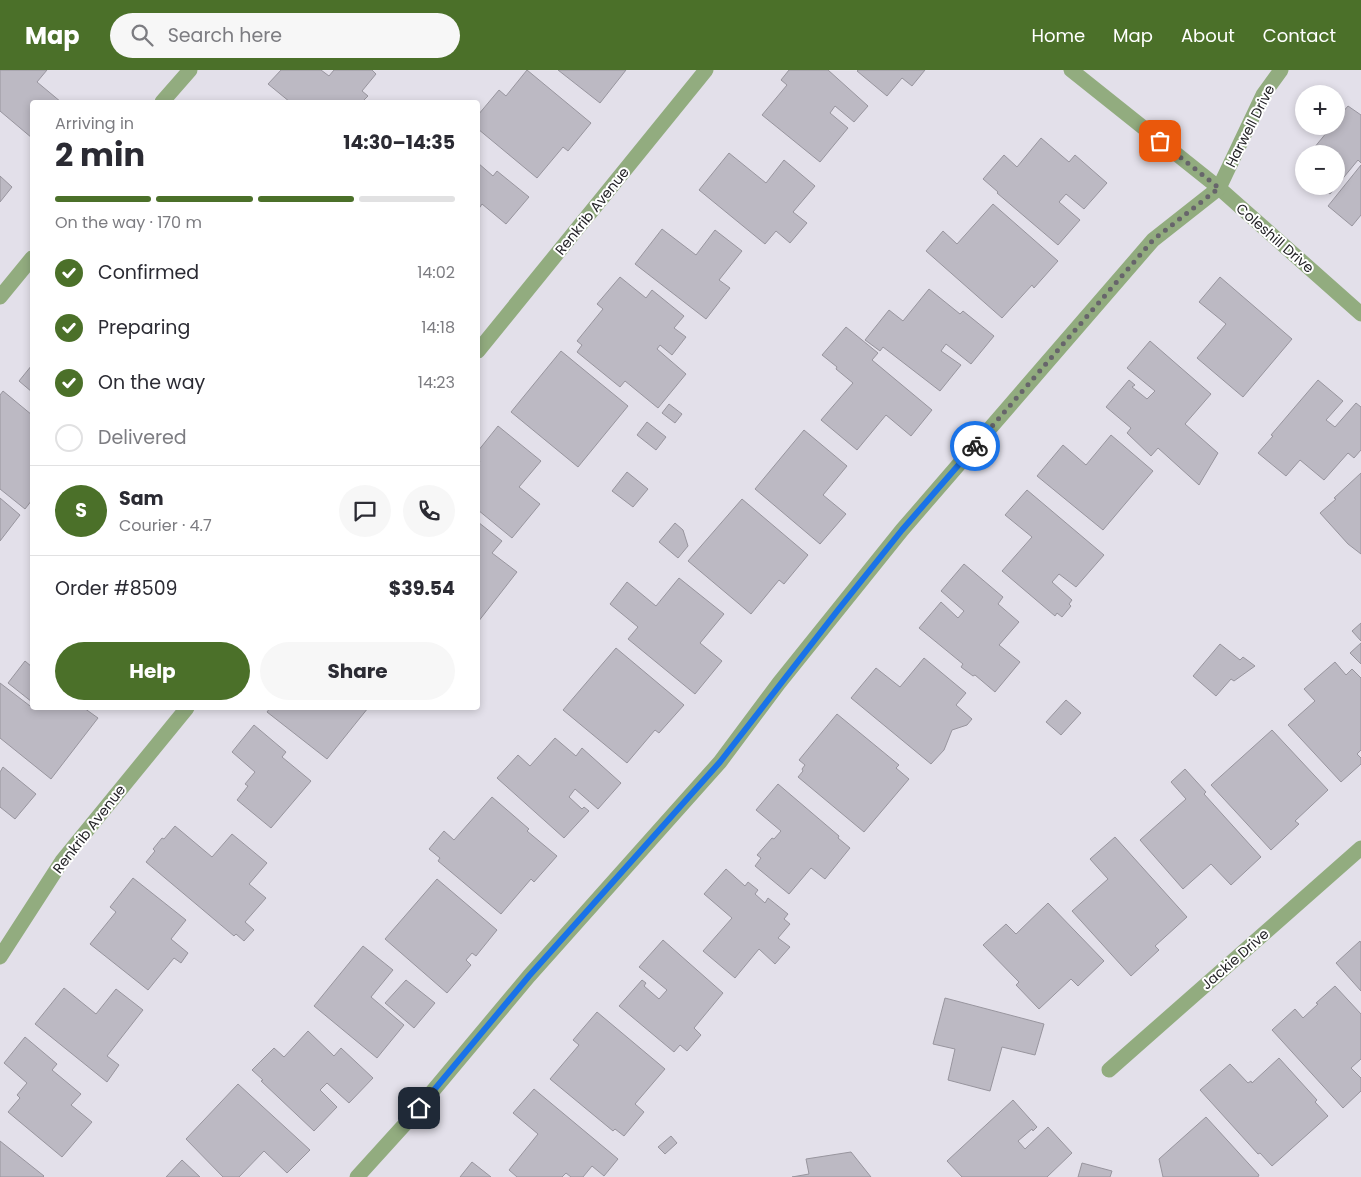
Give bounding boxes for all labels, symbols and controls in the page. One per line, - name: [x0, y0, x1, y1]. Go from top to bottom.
- search box: [110, 13, 460, 58]
- text: Map: [25, 19, 80, 52]
- icon: search: [128, 21, 156, 49]
- text: Search here: [168, 22, 282, 49]
- text: Home: [1031, 23, 1085, 48]
- text: Map: [1113, 23, 1153, 48]
- text: About: [1181, 23, 1235, 48]
- text: Contact: [1263, 23, 1336, 48]
- street label: Harwell Drive: [1221, 81, 1280, 171]
- map controls: [1295, 85, 1345, 195]
- button: +: [1295, 85, 1345, 135]
- text: Arriving in: [55, 112, 134, 135]
- pin: [1139, 120, 1181, 162]
- icon: bag: [1146, 127, 1174, 155]
- text: 14:30–14:35: [343, 129, 455, 156]
- text: 2 min: [55, 132, 145, 177]
- button: −: [1295, 145, 1345, 195]
- street label: Renkrib Avenue: [550, 163, 634, 259]
- street label: Coleshill Drive: [1232, 199, 1319, 278]
- text: On the way · 170 m: [55, 211, 202, 234]
- icon: check: [55, 259, 83, 287]
- text: Confirmed: [98, 259, 199, 286]
- text: 14:02: [417, 261, 455, 284]
- icon: check: [55, 314, 83, 342]
- text: Preparing: [98, 314, 190, 341]
- text: 14:18: [421, 316, 455, 339]
- icon: check: [55, 369, 83, 397]
- text: On the way: [98, 369, 205, 396]
- text: 14:23: [418, 371, 455, 394]
- courier: [950, 421, 1000, 471]
- text: Delivered: [98, 424, 187, 451]
- icon: bike: [961, 432, 989, 460]
- text: Sam: [119, 485, 164, 512]
- button: chat: [339, 485, 391, 537]
- button: phone: [403, 485, 455, 537]
- text: S: [75, 497, 87, 524]
- text: Courier · 4.7: [119, 514, 212, 537]
- text: Order #8509: [55, 575, 178, 602]
- text: $39.54: [389, 575, 455, 602]
- button: Help: [55, 642, 250, 700]
- button: Share: [260, 642, 455, 700]
- street label: Renkrib Avenue: [48, 780, 130, 878]
- street label: Jackie Drive: [1197, 924, 1273, 994]
- pin: [398, 1087, 440, 1129]
- icon: home: [405, 1094, 433, 1122]

